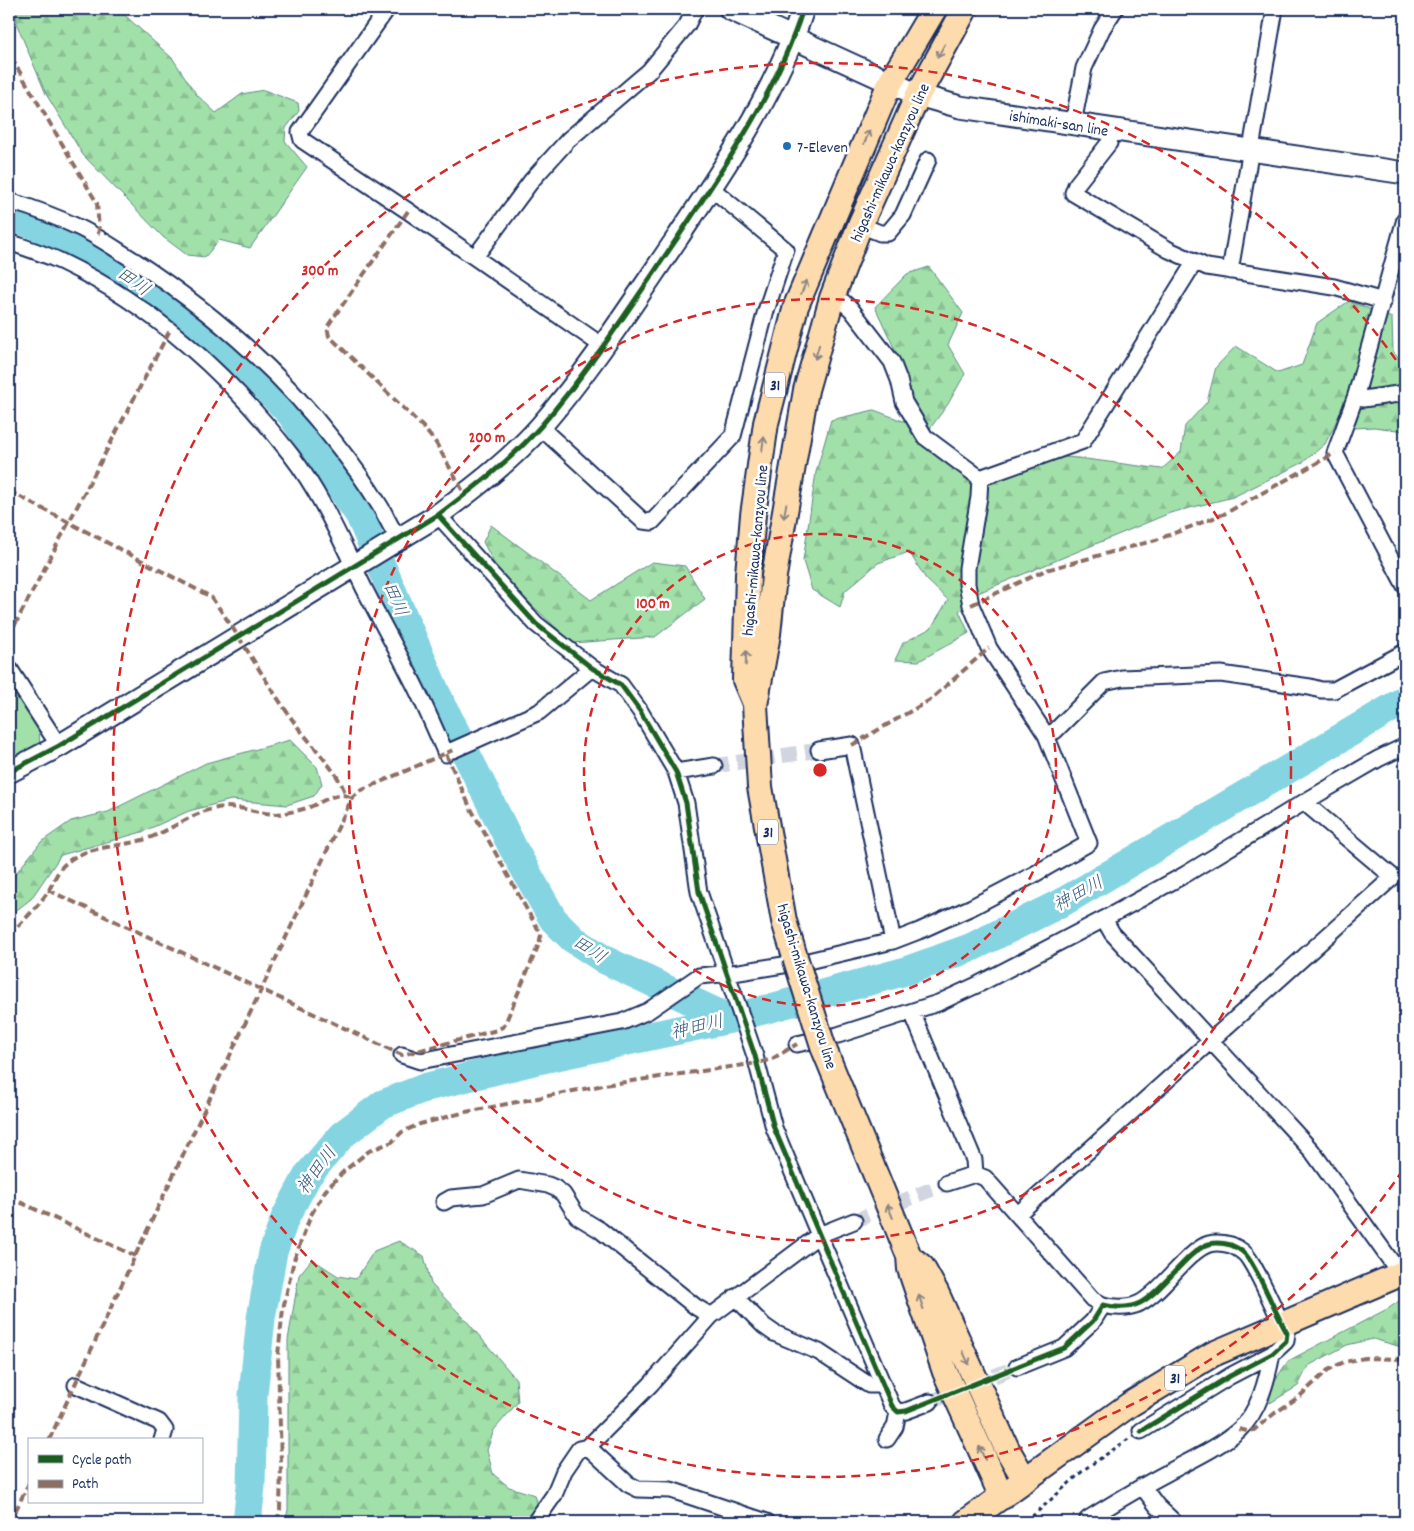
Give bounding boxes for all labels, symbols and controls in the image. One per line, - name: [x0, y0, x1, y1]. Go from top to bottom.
- one-way arrow: [936, 43, 945, 58]
- street label: higashi-mikawa-kanzyou line: [846, 80, 937, 246]
- street label: ishimaki-san line: [1008, 105, 1110, 144]
- one-way arrow: [862, 130, 872, 145]
- place label: 7-Eleven: [797, 137, 848, 160]
- marker: 7-Eleven: [781, 140, 793, 152]
- text: 300 m: [302, 261, 338, 283]
- water label: 田川: [111, 262, 154, 304]
- one-way arrow: [799, 280, 809, 295]
- one-way arrow: [811, 343, 821, 359]
- road number: 31: [765, 372, 785, 398]
- text: 200 m: [469, 428, 505, 450]
- one-way arrow: [758, 436, 768, 452]
- street label: higashi-mikawa-kanzyou line: [738, 464, 775, 637]
- one-way arrow: [780, 503, 790, 519]
- water label: 田川: [375, 579, 412, 621]
- text: 100 m: [636, 594, 670, 616]
- one-way arrow: [741, 650, 750, 666]
- centre of rings: [811, 761, 829, 779]
- road number: 31: [758, 820, 778, 844]
- water label: 神田川: [1050, 871, 1109, 919]
- street label: higashi-mikawa-kanzyou line: [770, 901, 842, 1072]
- water label: 田川: [567, 931, 611, 971]
- water label: 神田川: [668, 1010, 727, 1047]
- water label: 神田川: [292, 1142, 344, 1201]
- one-way arrow: [885, 1203, 894, 1218]
- one-way arrow: [916, 1295, 925, 1310]
- one-way arrow: [962, 1350, 971, 1365]
- road number: 31: [1165, 1366, 1185, 1390]
- legend: [28, 1438, 202, 1504]
- one-way arrow: [976, 1446, 986, 1461]
- text: Cycle path: [72, 1450, 132, 1472]
- text: Path: [72, 1474, 98, 1496]

